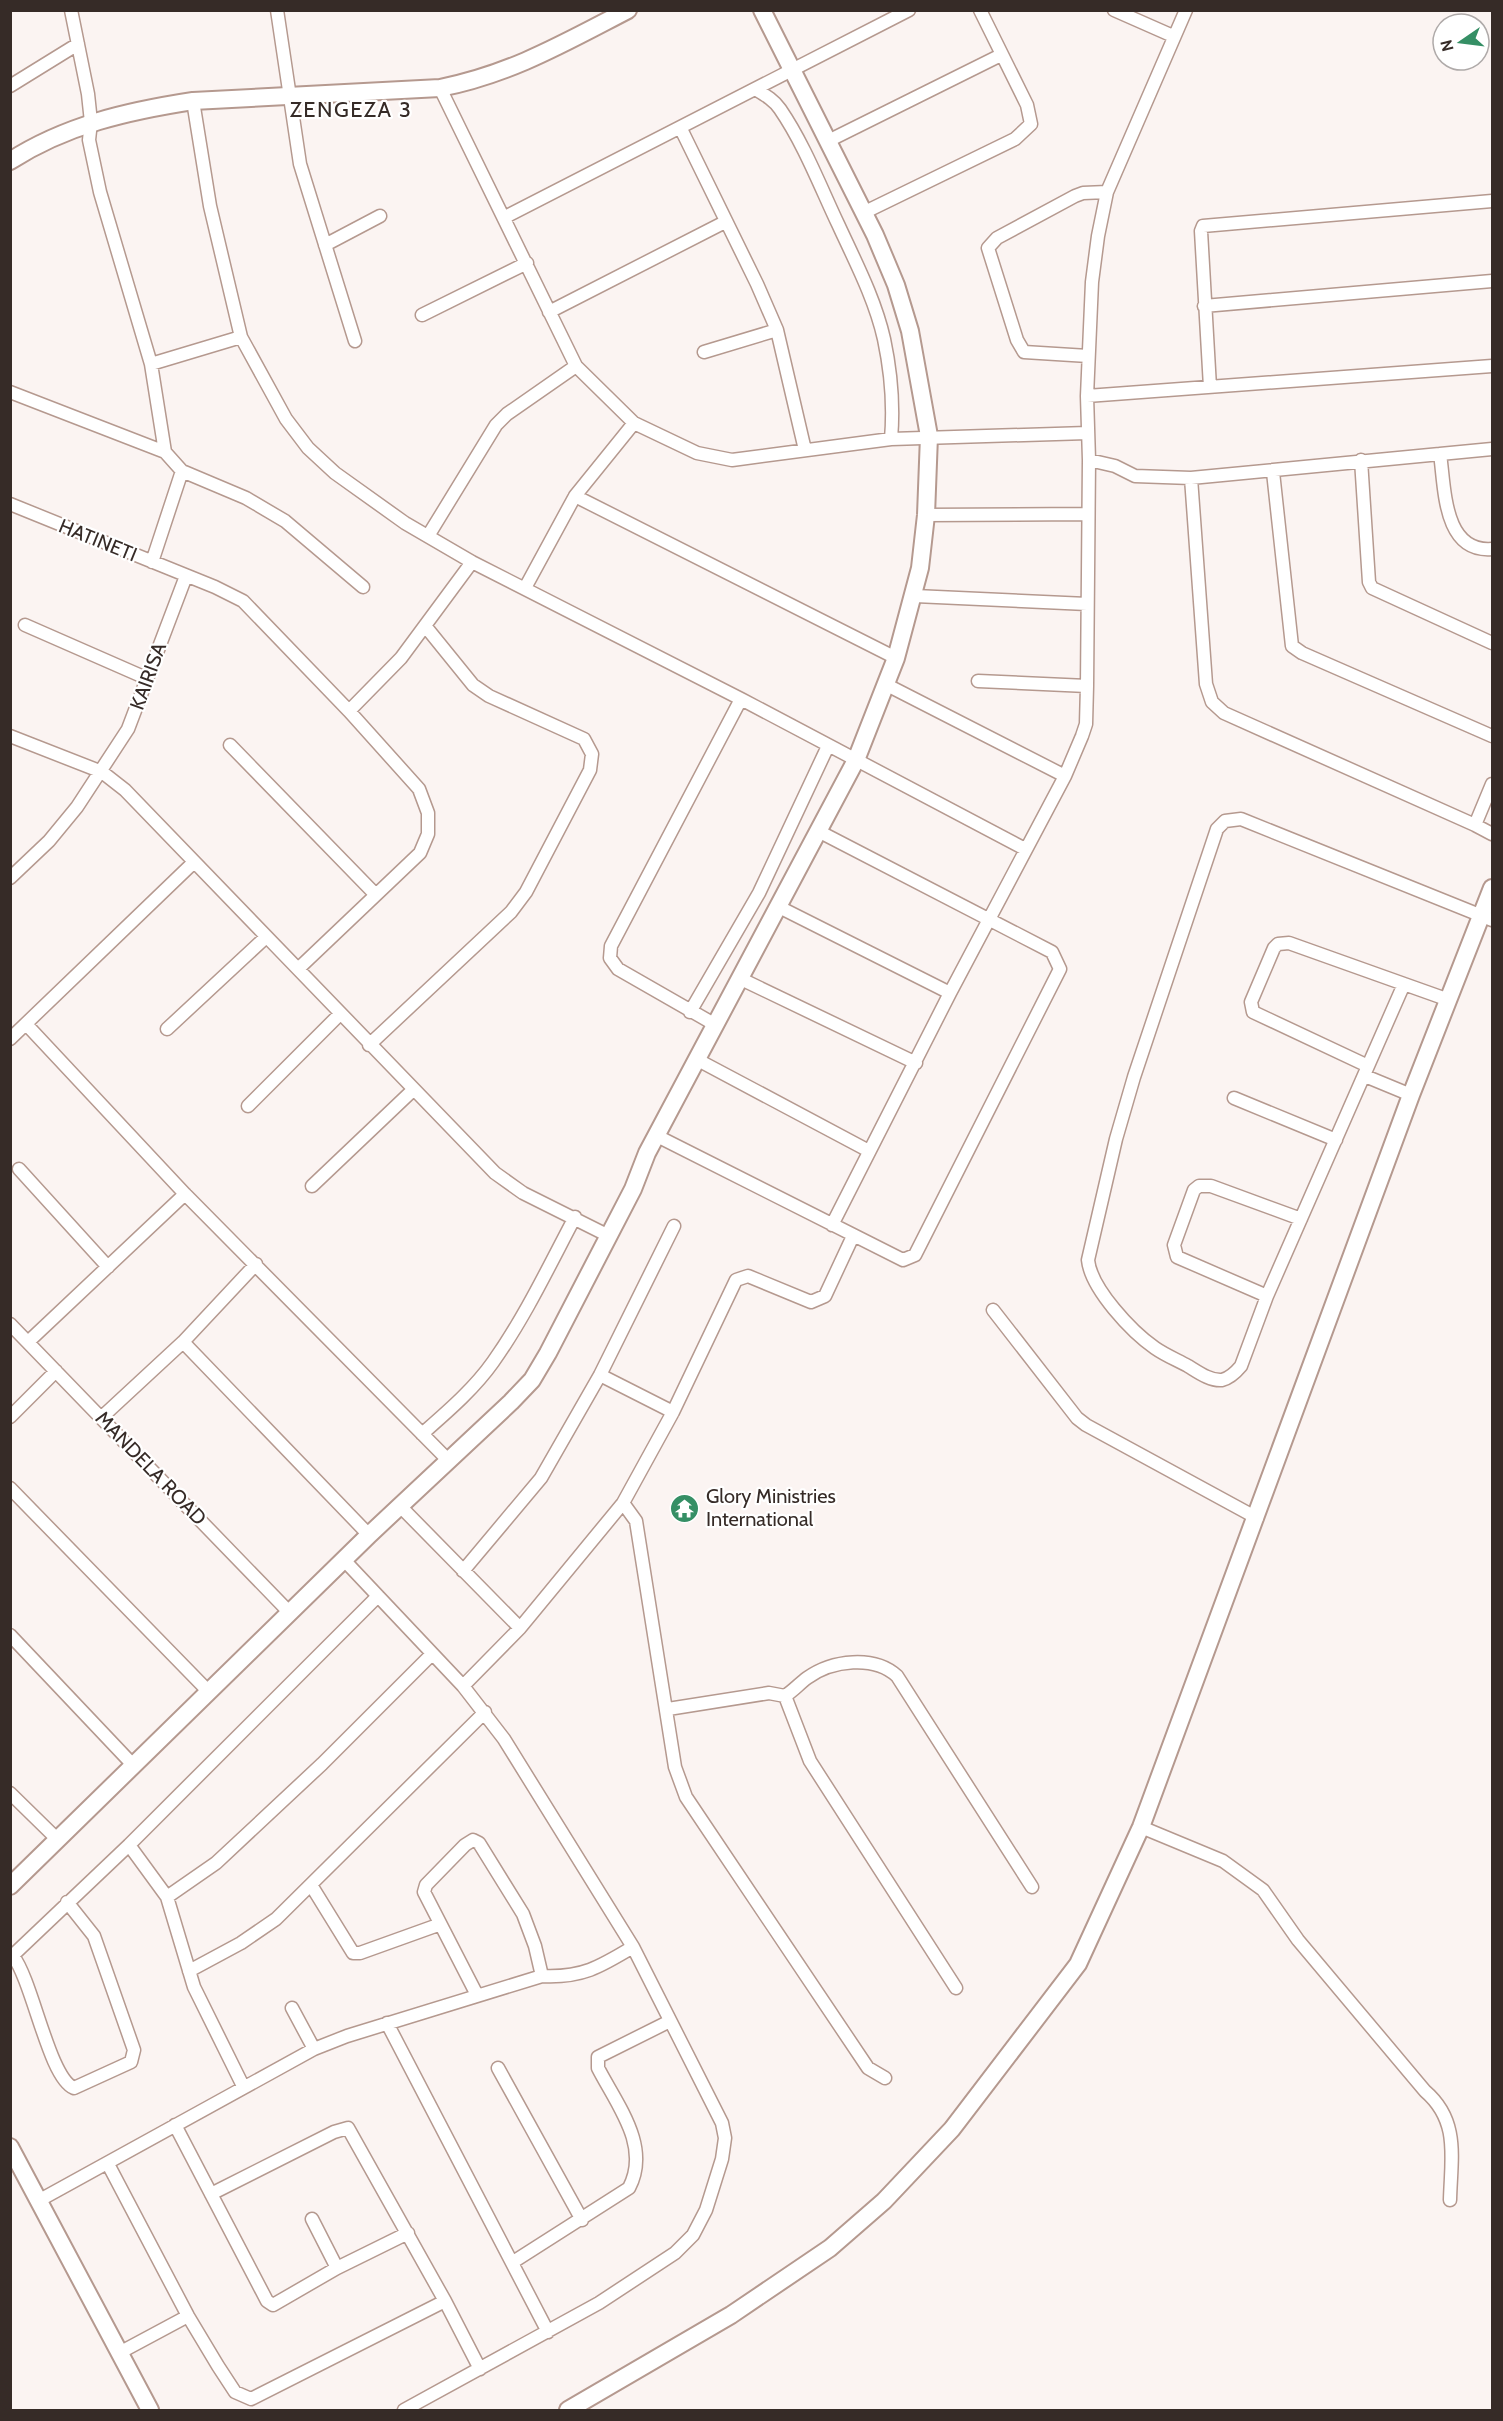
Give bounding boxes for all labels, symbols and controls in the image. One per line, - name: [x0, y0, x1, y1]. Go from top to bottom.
- north arrow: [1431, 12, 1491, 72]
- text: N: [1436, 38, 1458, 53]
- district label: ZENGEZA 3: [290, 96, 412, 123]
- street label: HATINETI: [55, 514, 141, 566]
- street label: KAIRISA: [125, 638, 171, 713]
- street label: MANDELA ROAD: [91, 1406, 211, 1530]
- place label: Glory Ministries International: [706, 1484, 836, 1531]
- temple icon: Glory Ministries International: [669, 1492, 701, 1524]

